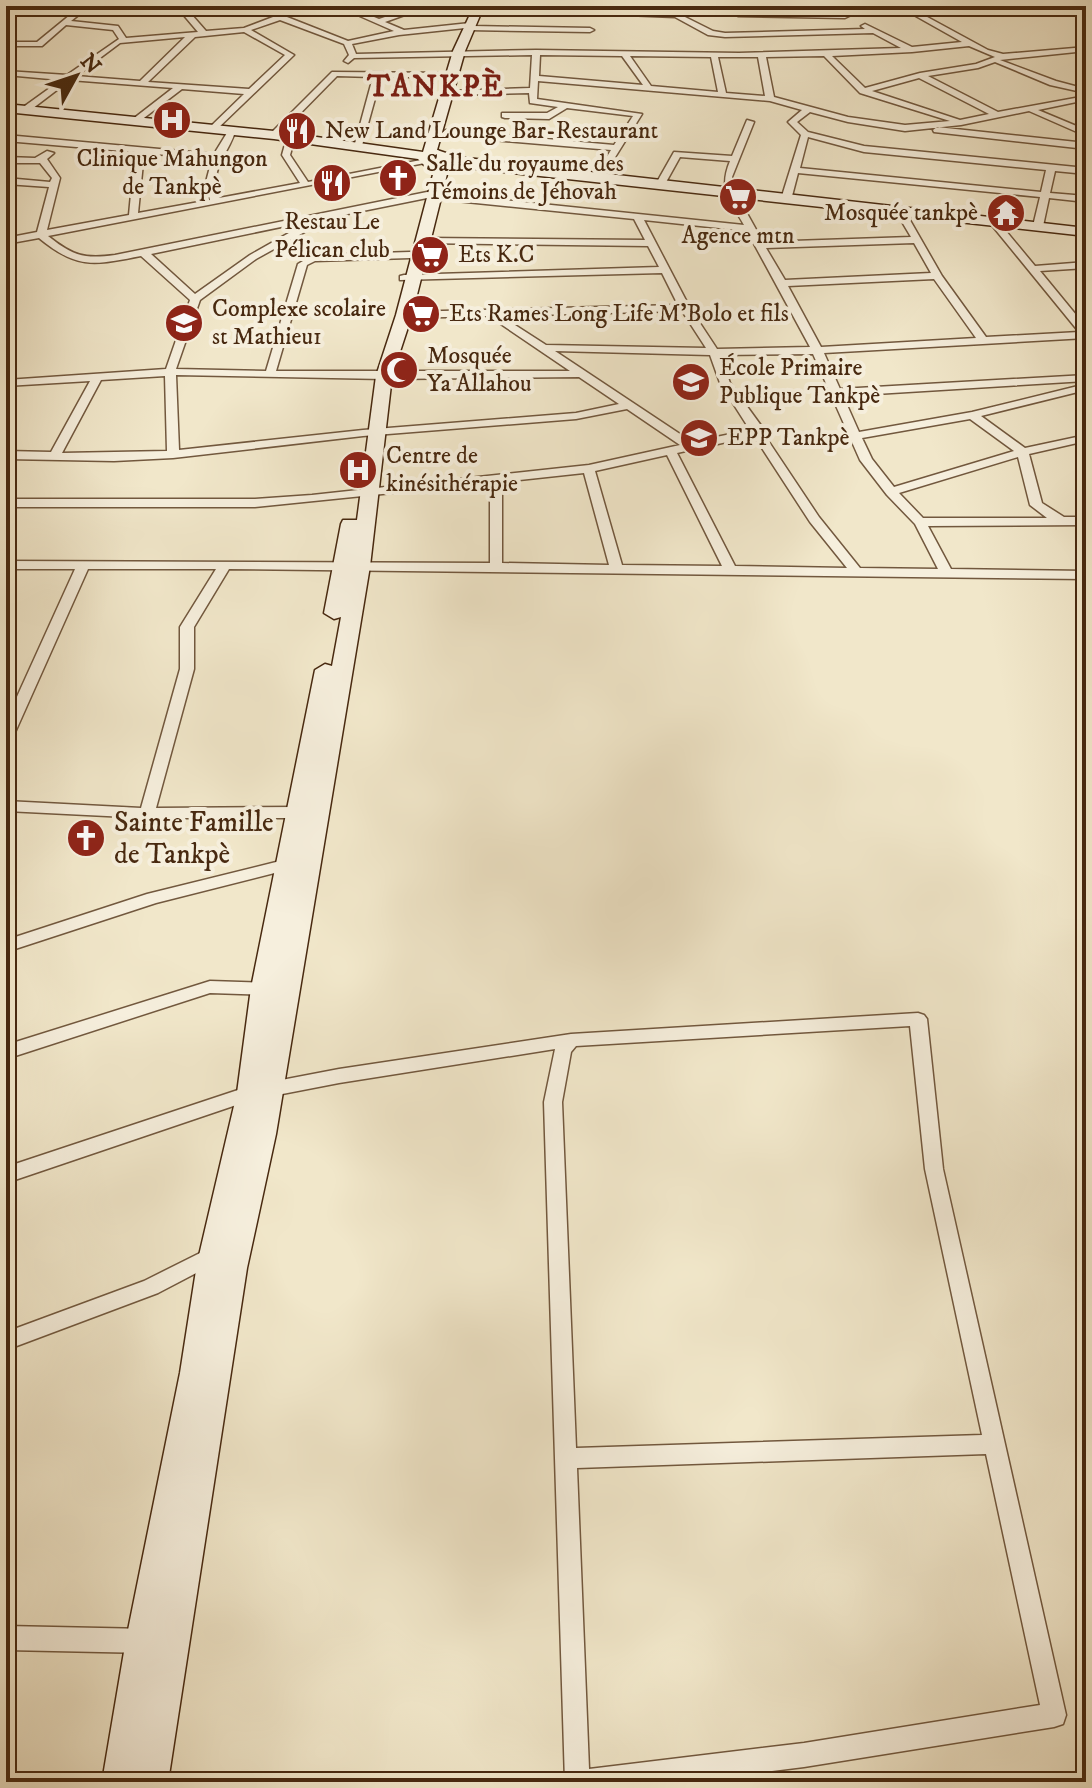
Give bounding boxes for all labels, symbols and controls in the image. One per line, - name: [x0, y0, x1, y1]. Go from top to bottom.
- north arrow: [36, 36, 116, 116]
- text: N: [74, 49, 106, 80]
- district label: TANKPÈ: [366, 67, 505, 106]
- hospital icon: Clinique Mahungon de Tankpè: [151, 99, 193, 141]
- restaurant icon: New Land Lounge Bar-Restaurant: [276, 110, 318, 152]
- place label: New Land Lounge Bar-Restaurant: [325, 116, 658, 146]
- place label: Clinique Mahungon de Tankpè: [76, 144, 268, 202]
- place label: Salle du royaume des Témoins de Jéhovah: [426, 149, 624, 207]
- church icon: Salle du royaume des Témoins de Jéhovah: [377, 157, 419, 199]
- restaurant icon: Restau Le Pélican club: [311, 162, 353, 204]
- supermarket icon: Agence mtn: [717, 176, 759, 218]
- temple icon: Mosquée tankpè: [985, 192, 1027, 234]
- place label: Mosquée tankpè: [824, 198, 978, 228]
- place label: Restau Le Pélican club: [274, 207, 390, 265]
- place label: Agence mtn: [682, 221, 795, 251]
- supermarket icon: Ets K.C: [409, 234, 451, 276]
- place label: Ets K.C: [458, 240, 534, 270]
- supermarket icon: Ets Rames Long Life M'Bolo et fils: [400, 293, 442, 335]
- place label: Complexe scolaire st Mathieu1: [212, 294, 386, 352]
- place label: Ets Rames Long Life M'Bolo et fils: [449, 299, 789, 329]
- school or university icon: Complexe scolaire st Mathieu1: [163, 302, 205, 344]
- place label: Mosquée Ya Allahou: [427, 341, 532, 399]
- mosque icon: Mosquée Ya Allahou: [378, 349, 420, 391]
- place label: École Primaire Publique Tankpè: [719, 353, 880, 411]
- school or university icon: École Primaire Publique Tankpè: [670, 361, 712, 403]
- school or university icon: EPP Tankpè: [678, 417, 720, 459]
- place label: EPP Tankpè: [727, 423, 850, 453]
- place label: Centre de kinésithérapie: [386, 441, 518, 499]
- hospital icon: Centre de kinésithérapie: [337, 449, 379, 491]
- place label: Sainte Famille de Tankpè: [114, 805, 274, 872]
- church icon: Sainte Famille de Tankpè: [65, 817, 107, 859]

